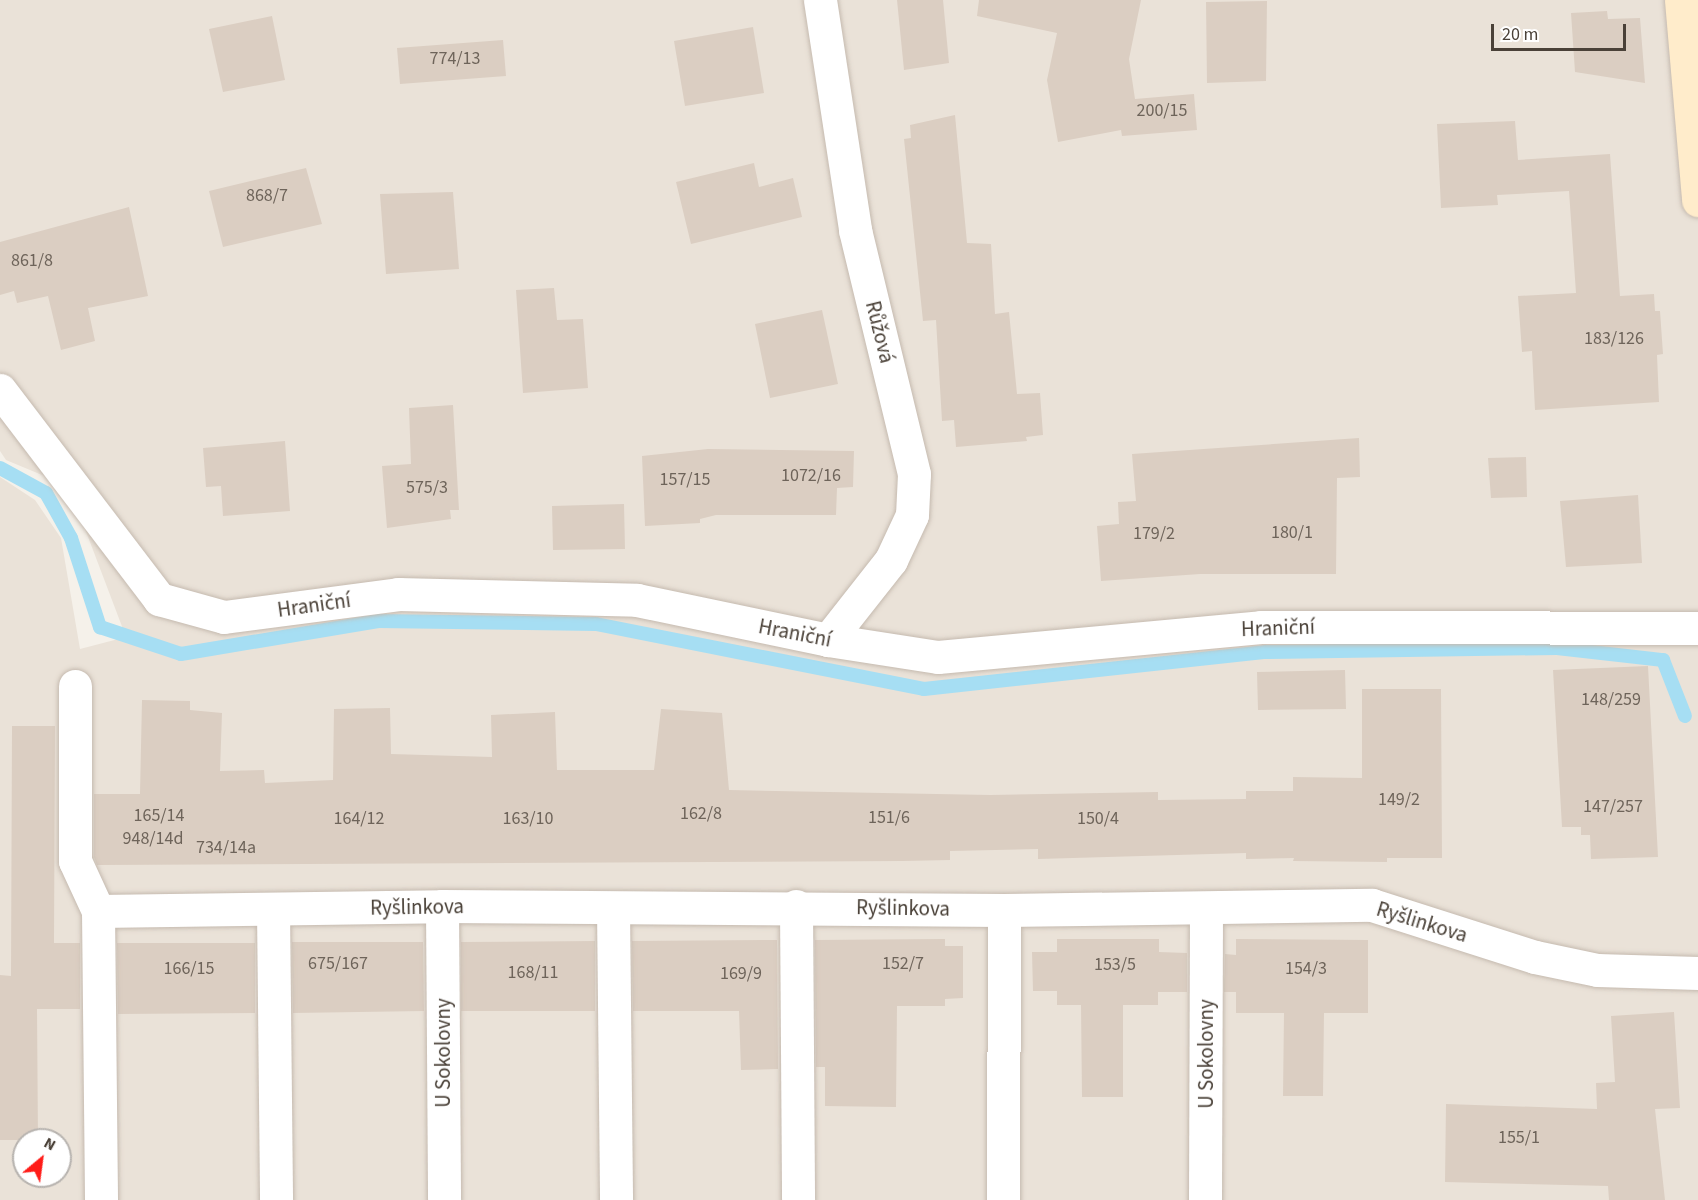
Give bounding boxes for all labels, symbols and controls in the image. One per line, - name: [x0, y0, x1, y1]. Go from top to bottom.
- scale bar: [1494, 12, 1629, 50]
- text: 20 m: [1502, 22, 1538, 47]
- house number: 774/13: [429, 48, 481, 70]
- house number: 200/15: [1136, 100, 1188, 122]
- house number: 868/7: [246, 185, 288, 207]
- house number: 861/8: [11, 250, 53, 272]
- street label: Růžová: [860, 298, 900, 366]
- house number: 183/126: [1584, 328, 1644, 350]
- house number: 1072/16: [781, 465, 841, 487]
- house number: 157/15: [659, 469, 711, 491]
- house number: 575/3: [406, 477, 448, 499]
- house number: 180/1: [1271, 522, 1313, 544]
- house number: 179/2: [1133, 523, 1175, 545]
- street label: Hraniční: [276, 587, 352, 623]
- street label: Hraniční: [756, 614, 834, 652]
- street label: Hraniční: [1241, 614, 1315, 642]
- house number: 148/259: [1581, 689, 1641, 711]
- house number: 149/2: [1378, 789, 1420, 811]
- house number: 147/257: [1583, 796, 1643, 818]
- house number: 162/8: [680, 803, 722, 825]
- house number: 165/14: [133, 805, 185, 827]
- house number: 151/6: [868, 807, 910, 829]
- house number: 164/12: [333, 808, 385, 830]
- house number: 163/10: [502, 808, 554, 830]
- house number: 150/4: [1077, 808, 1119, 830]
- house number: 948/14d: [122, 828, 184, 850]
- house number: 734/14a: [196, 837, 256, 859]
- street label: Ryšlinkova: [370, 894, 464, 920]
- street label: Ryšlinkova: [856, 895, 950, 921]
- street label: Ryšlinkova: [1373, 896, 1471, 948]
- house number: 675/167: [308, 953, 368, 975]
- house number: 152/7: [882, 953, 924, 975]
- house number: 153/5: [1094, 954, 1136, 976]
- house number: 166/15: [163, 958, 215, 980]
- house number: 154/3: [1285, 958, 1327, 980]
- house number: 168/11: [507, 962, 559, 984]
- house number: 169/9: [720, 963, 762, 985]
- street label: U Sokolovny: [430, 998, 456, 1108]
- street label: U Sokolovny: [1193, 999, 1219, 1109]
- house number: 155/1: [1498, 1127, 1540, 1149]
- north arrow: [12, 1128, 72, 1188]
- text: N: [40, 1132, 60, 1156]

